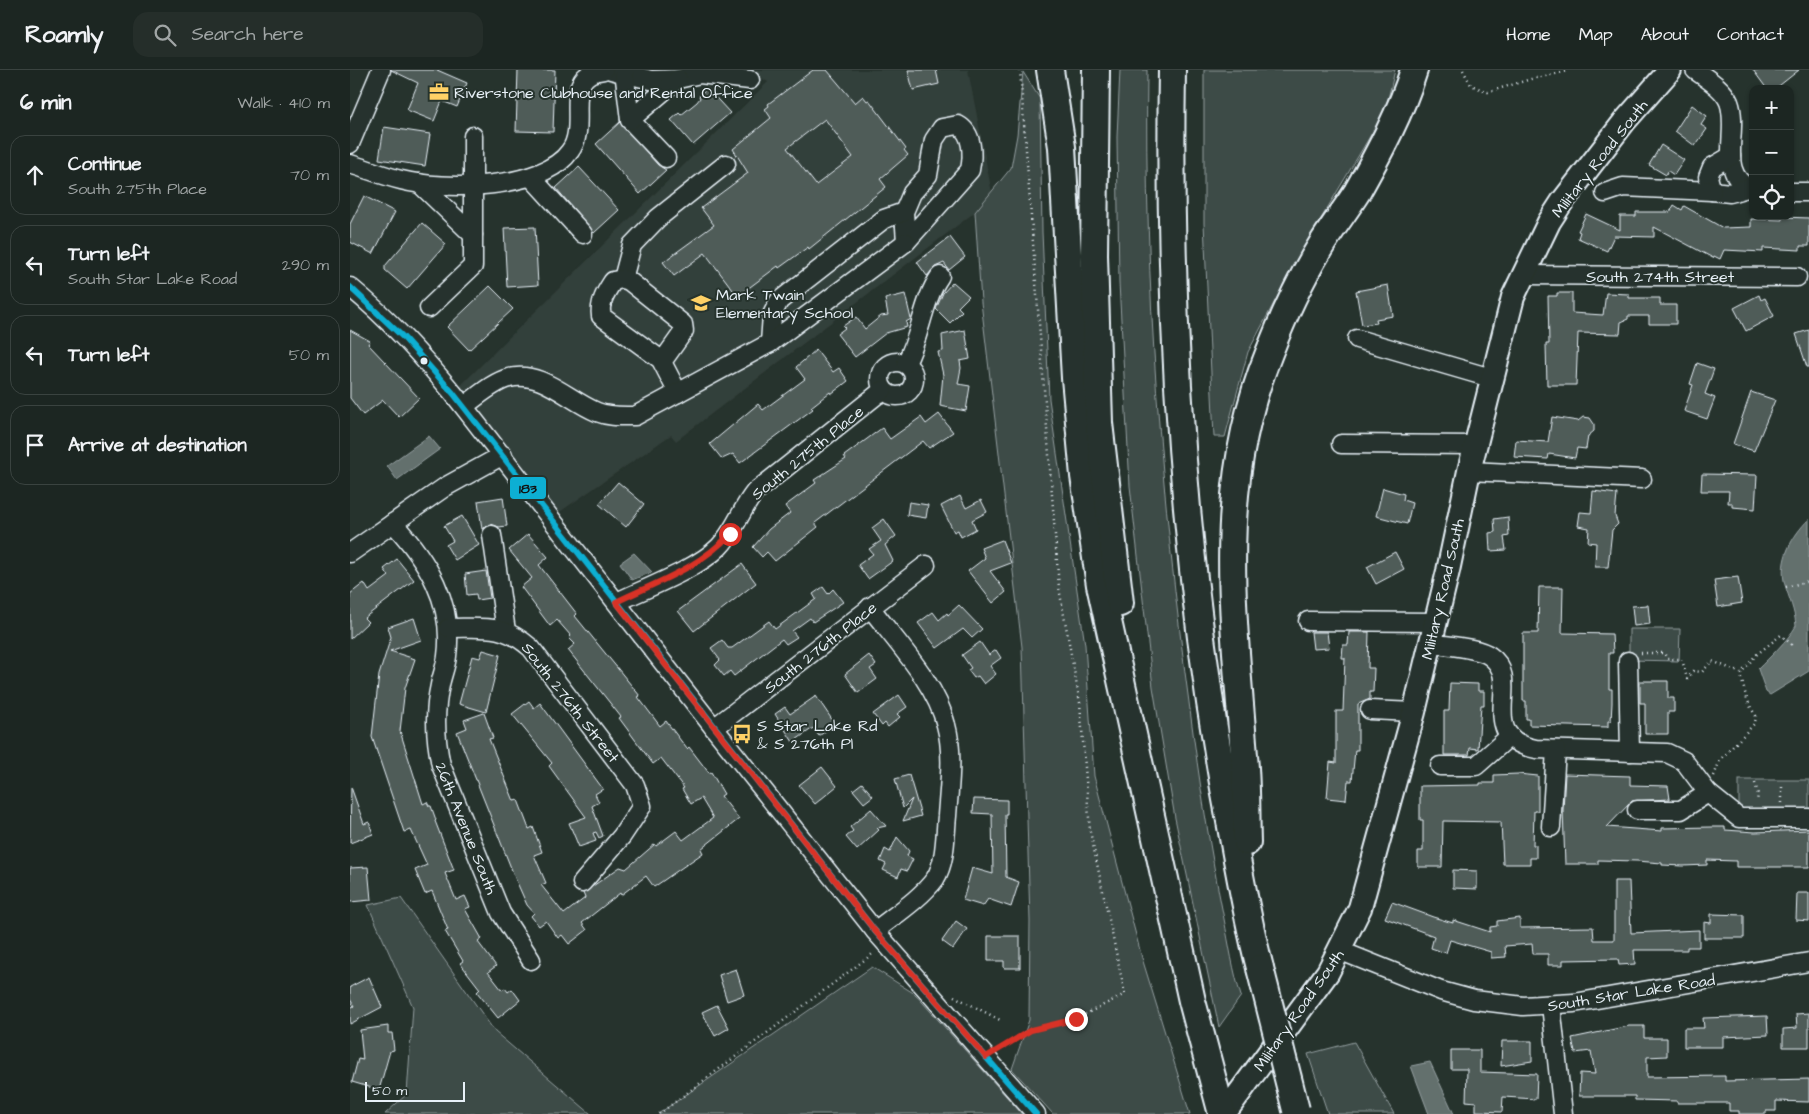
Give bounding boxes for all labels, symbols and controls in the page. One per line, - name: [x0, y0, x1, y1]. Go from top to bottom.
- search box: [133, 12, 483, 57]
- text: Roamly: [25, 18, 103, 52]
- icon: search: [151, 21, 179, 49]
- text: Search here: [191, 21, 304, 48]
- text: Home: [1506, 22, 1551, 47]
- text: Map: [1579, 22, 1613, 47]
- text: About: [1641, 22, 1689, 47]
- text: Contact: [1717, 22, 1784, 47]
- office icon: Riverstone Clubhouse and Rental Office: [428, 81, 450, 103]
- place label: Riverstone Clubhouse and Rental Office: [454, 82, 753, 104]
- map controls: [1749, 85, 1794, 220]
- button: +: [1749, 85, 1794, 130]
- text: 6 min: [20, 88, 72, 117]
- text: Walk · 410 m: [238, 92, 330, 114]
- street label: Military Road South: [1547, 95, 1654, 223]
- button: −: [1749, 130, 1794, 175]
- text: Continue: [68, 151, 142, 178]
- icon: ahead: [21, 161, 49, 189]
- text: 70 m: [290, 164, 329, 186]
- button: locate: [1749, 175, 1794, 220]
- text: South 275th Place: [68, 178, 207, 200]
- text: Turn left: [68, 241, 149, 268]
- icon: left: [21, 251, 49, 279]
- text: 290 m: [282, 254, 329, 276]
- street label: South 274th Street: [1586, 266, 1735, 288]
- text: South Star Lake Road: [68, 268, 237, 290]
- place label: Mark Twain Elementary School: [716, 284, 853, 325]
- school or university icon: Mark Twain Elementary School: [690, 292, 712, 314]
- icon: left: [21, 341, 49, 369]
- text: Turn left: [68, 342, 149, 369]
- text: 50 m: [289, 344, 329, 366]
- unlabelled marker: [419, 356, 429, 366]
- street label: South 275th Place: [747, 400, 869, 505]
- icon: arrive: [21, 431, 49, 459]
- text: Arrive at destination: [68, 432, 247, 459]
- line badge: 183: [509, 476, 547, 500]
- text: 183: [519, 479, 538, 499]
- street label: Military Road South: [1416, 516, 1471, 662]
- route start: [719, 523, 742, 546]
- street label: South 276th Place: [760, 597, 882, 699]
- street label: South 276th Street: [516, 638, 625, 768]
- place label: S Star Lake Rd & S 276th Pl: [757, 715, 878, 755]
- bus stop icon: S Star Lake Rd & S 276th Pl: [731, 723, 753, 745]
- street label: 26th Avenue South: [430, 759, 503, 898]
- street label: Military Road South: [1248, 945, 1350, 1077]
- street label: South Star Lake Road: [1546, 969, 1716, 1017]
- route end: [1065, 1008, 1088, 1031]
- scale bar: [365, 1079, 465, 1102]
- text: 50 m: [372, 1081, 407, 1101]

